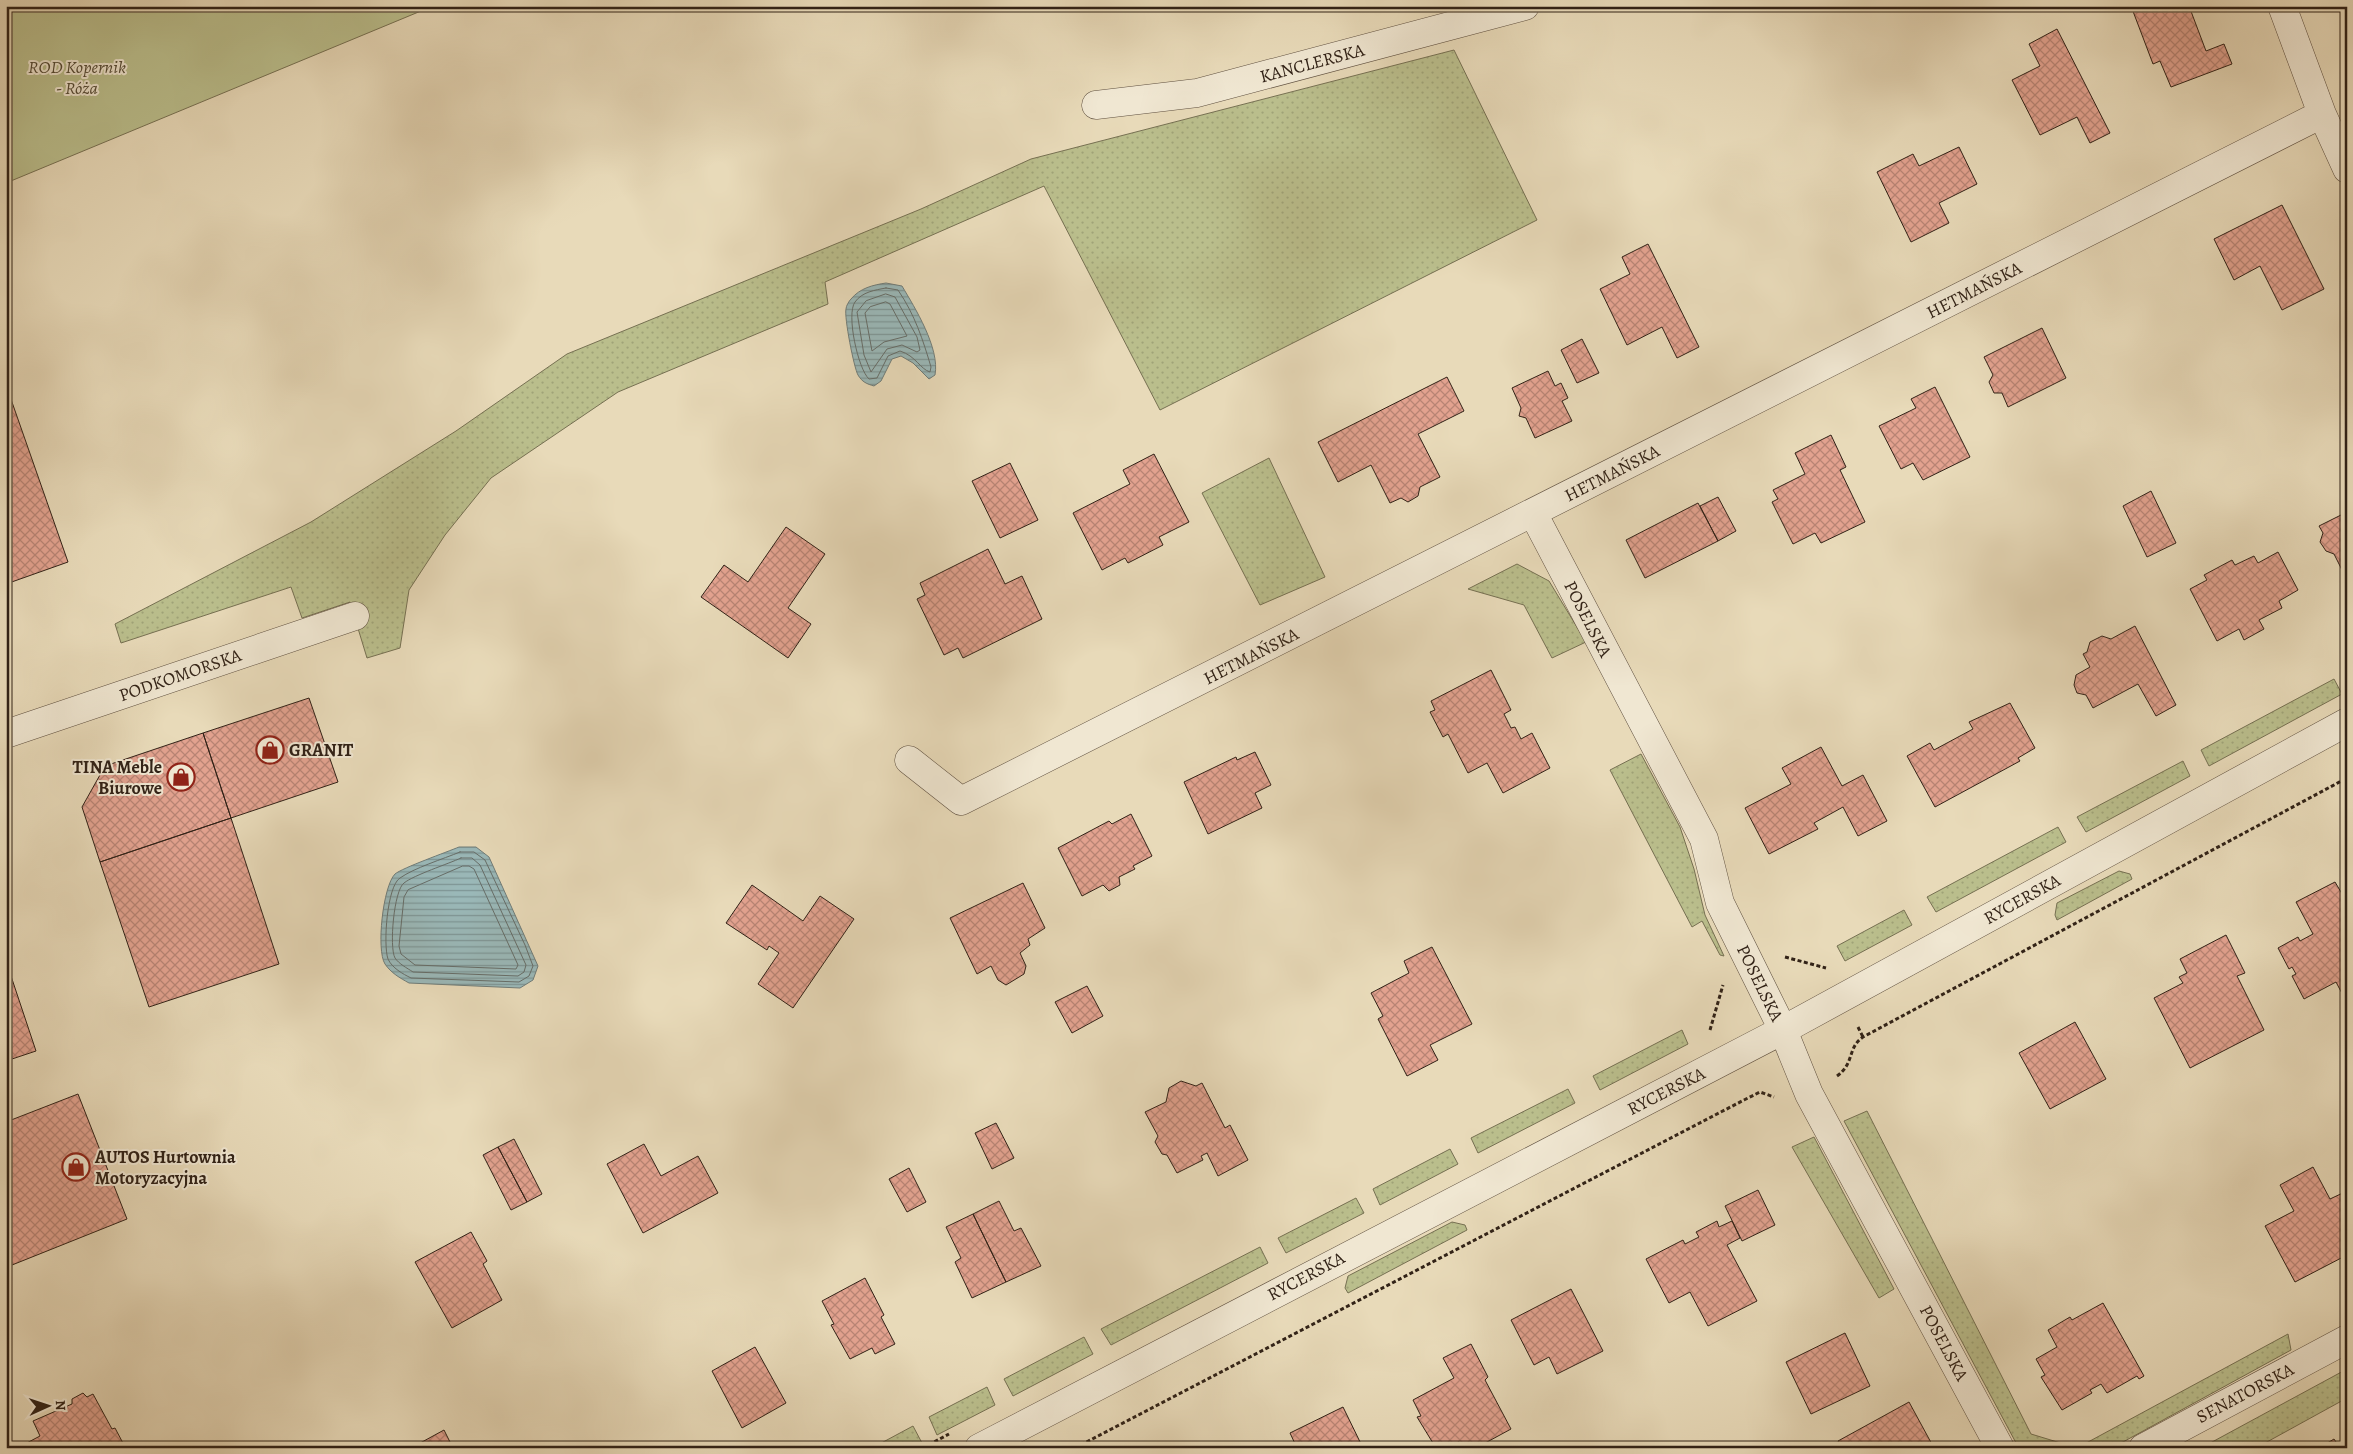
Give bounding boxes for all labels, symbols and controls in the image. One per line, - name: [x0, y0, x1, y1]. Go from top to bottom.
- street label: KANCLERSKA: [1257, 37, 1367, 88]
- park label: ROD Kopernik - Róża: [28, 55, 126, 100]
- street label: HETMAŃSKA: [1922, 256, 2026, 324]
- street label: HETMAŃSKA: [1560, 439, 1664, 507]
- street label: POSELSKA: [1559, 577, 1618, 662]
- street label: HETMAŃSKA: [1199, 622, 1303, 690]
- street label: PODKOMORSKA: [116, 643, 245, 707]
- shop icon: GRANIT: [255, 735, 285, 765]
- place label: GRANIT: [289, 738, 354, 762]
- place label: TINA Meble Biurowe: [73, 755, 162, 800]
- shop icon: TINA Meble Biurowe: [166, 762, 196, 792]
- street label: RYCERSKA: [1979, 868, 2065, 930]
- street label: POSELSKA: [1731, 941, 1789, 1026]
- street label: RYCERSKA: [1623, 1061, 1709, 1121]
- place label: AUTOS Hurtownia Motoryzacyjna: [94, 1145, 236, 1190]
- shop icon: AUTOS Hurtownia Motoryzacyjna: [61, 1152, 91, 1182]
- street label: RYCERSKA: [1263, 1245, 1349, 1306]
- street label: POSELSKA: [1914, 1301, 1974, 1386]
- street label: SENATORSKA: [2192, 1357, 2298, 1429]
- north arrow: [22, 1382, 72, 1432]
- text: N: [51, 1400, 70, 1411]

